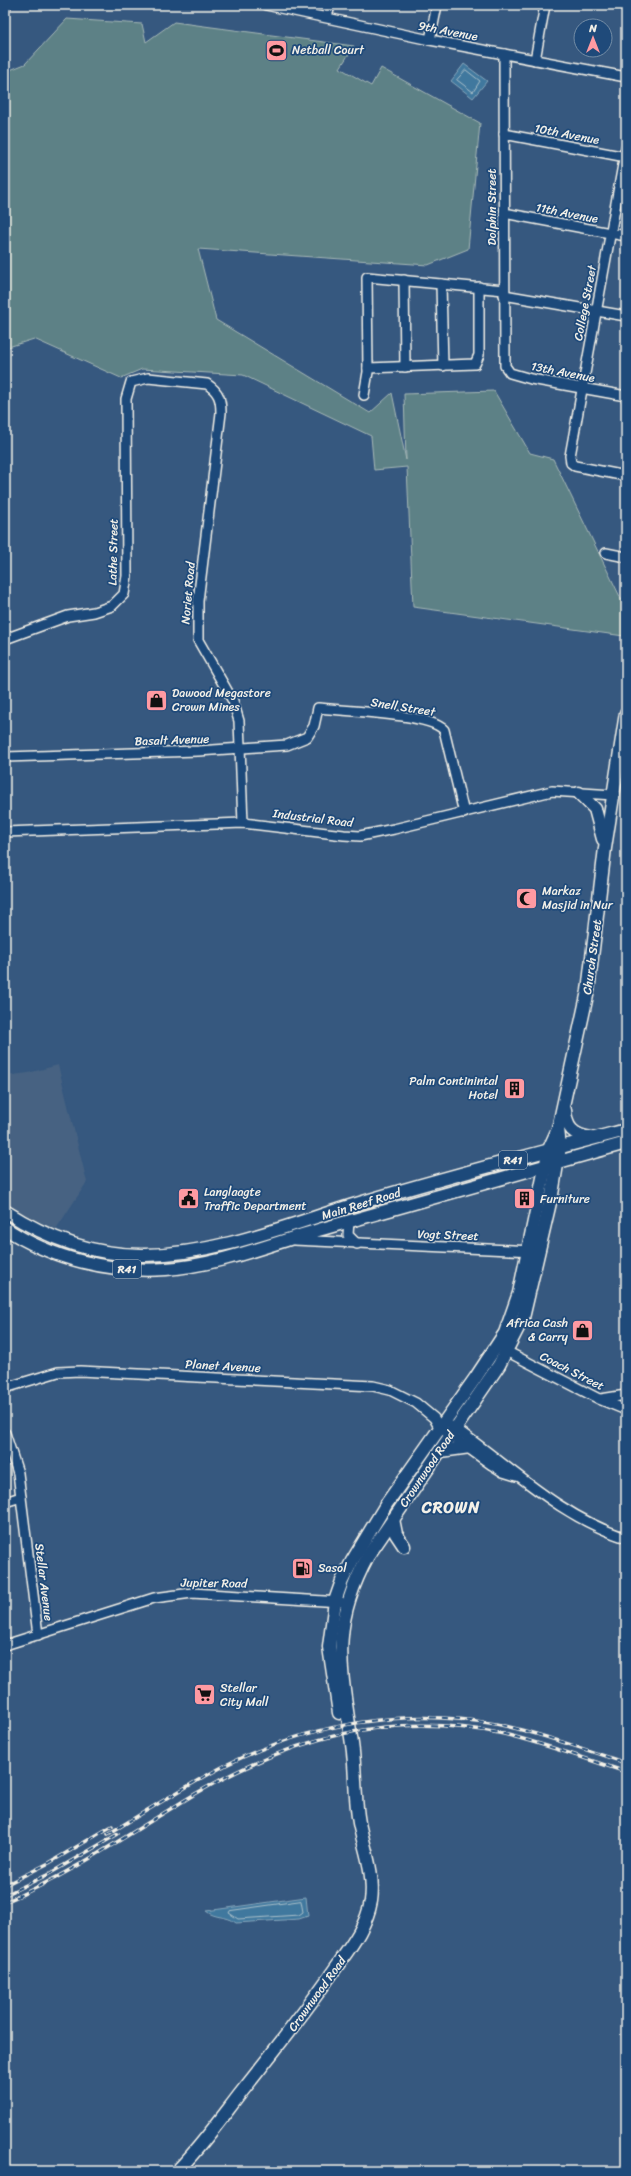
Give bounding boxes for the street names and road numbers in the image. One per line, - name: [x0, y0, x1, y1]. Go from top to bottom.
- street label: 9th Avenue: [416, 14, 480, 48]
- street label: 10th Avenue: [533, 117, 602, 151]
- street label: Dolphin Street: [481, 168, 503, 246]
- street label: 11th Avenue: [534, 196, 600, 230]
- street label: College Street: [567, 262, 603, 343]
- street label: 13th Avenue: [529, 355, 597, 389]
- street label: Lathe Street: [101, 518, 125, 586]
- street label: Noriet Road: [174, 560, 202, 625]
- street label: Snell Street: [369, 691, 438, 723]
- street label: Basalt Avenue: [134, 728, 210, 752]
- street label: Industrial Road: [271, 802, 356, 834]
- street label: Church Street: [576, 918, 608, 996]
- road number: R41: [499, 1151, 527, 1169]
- street label: Main Reef Road: [319, 1181, 404, 1226]
- street label: Vogt Street: [417, 1223, 479, 1247]
- road number: R41: [113, 1260, 141, 1278]
- street label: Coach Street: [536, 1345, 608, 1397]
- street label: Planet Avenue: [185, 1353, 261, 1379]
- street label: Crownwood Road: [393, 1425, 461, 1512]
- street label: Stellar Avenue: [28, 1542, 60, 1622]
- street label: Jupiter Road: [180, 1571, 249, 1595]
- street label: Crownwood Road: [282, 1951, 352, 2036]

